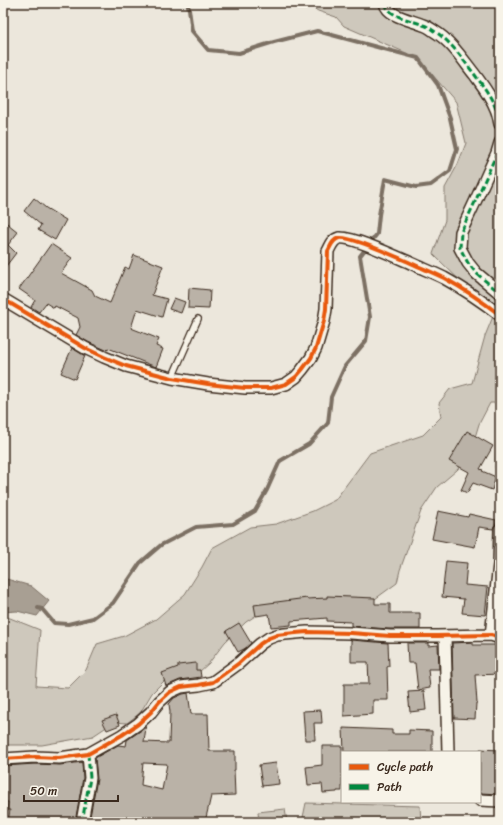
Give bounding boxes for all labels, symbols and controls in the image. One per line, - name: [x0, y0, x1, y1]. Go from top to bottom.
- legend: [341, 751, 481, 803]
- text: Cycle path: [377, 756, 433, 778]
- text: Path: [377, 776, 402, 798]
- scale bar: [24, 777, 118, 803]
- text: 50 m: [30, 780, 57, 802]

